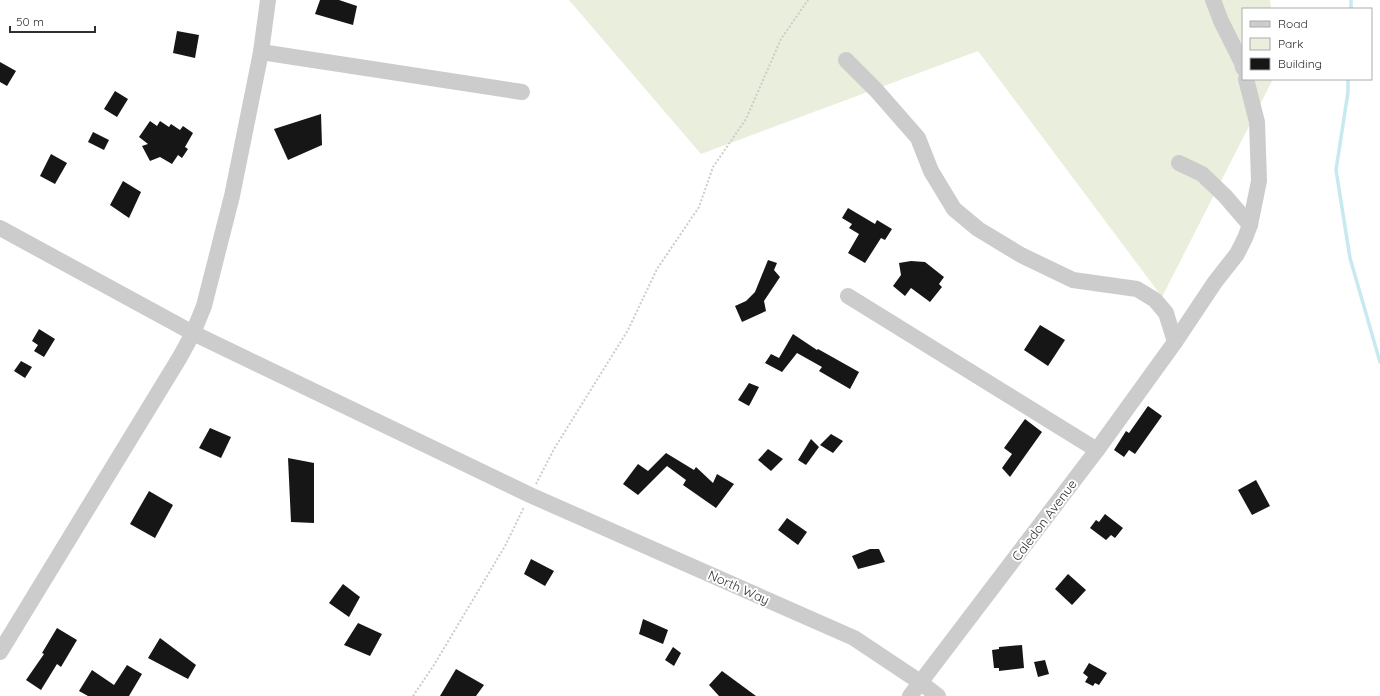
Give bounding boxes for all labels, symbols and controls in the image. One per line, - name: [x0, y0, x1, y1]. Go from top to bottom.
- scale bar: [10, 8, 95, 34]
- legend: [1242, 8, 1372, 80]
- text: 50 m: [16, 14, 44, 29]
- text: Road: [1278, 16, 1308, 31]
- text: Park: [1278, 36, 1303, 51]
- text: Building: [1278, 56, 1322, 71]
- street label: Caledon Avenue: [1008, 476, 1080, 564]
- street label: North Way: [706, 566, 772, 608]

